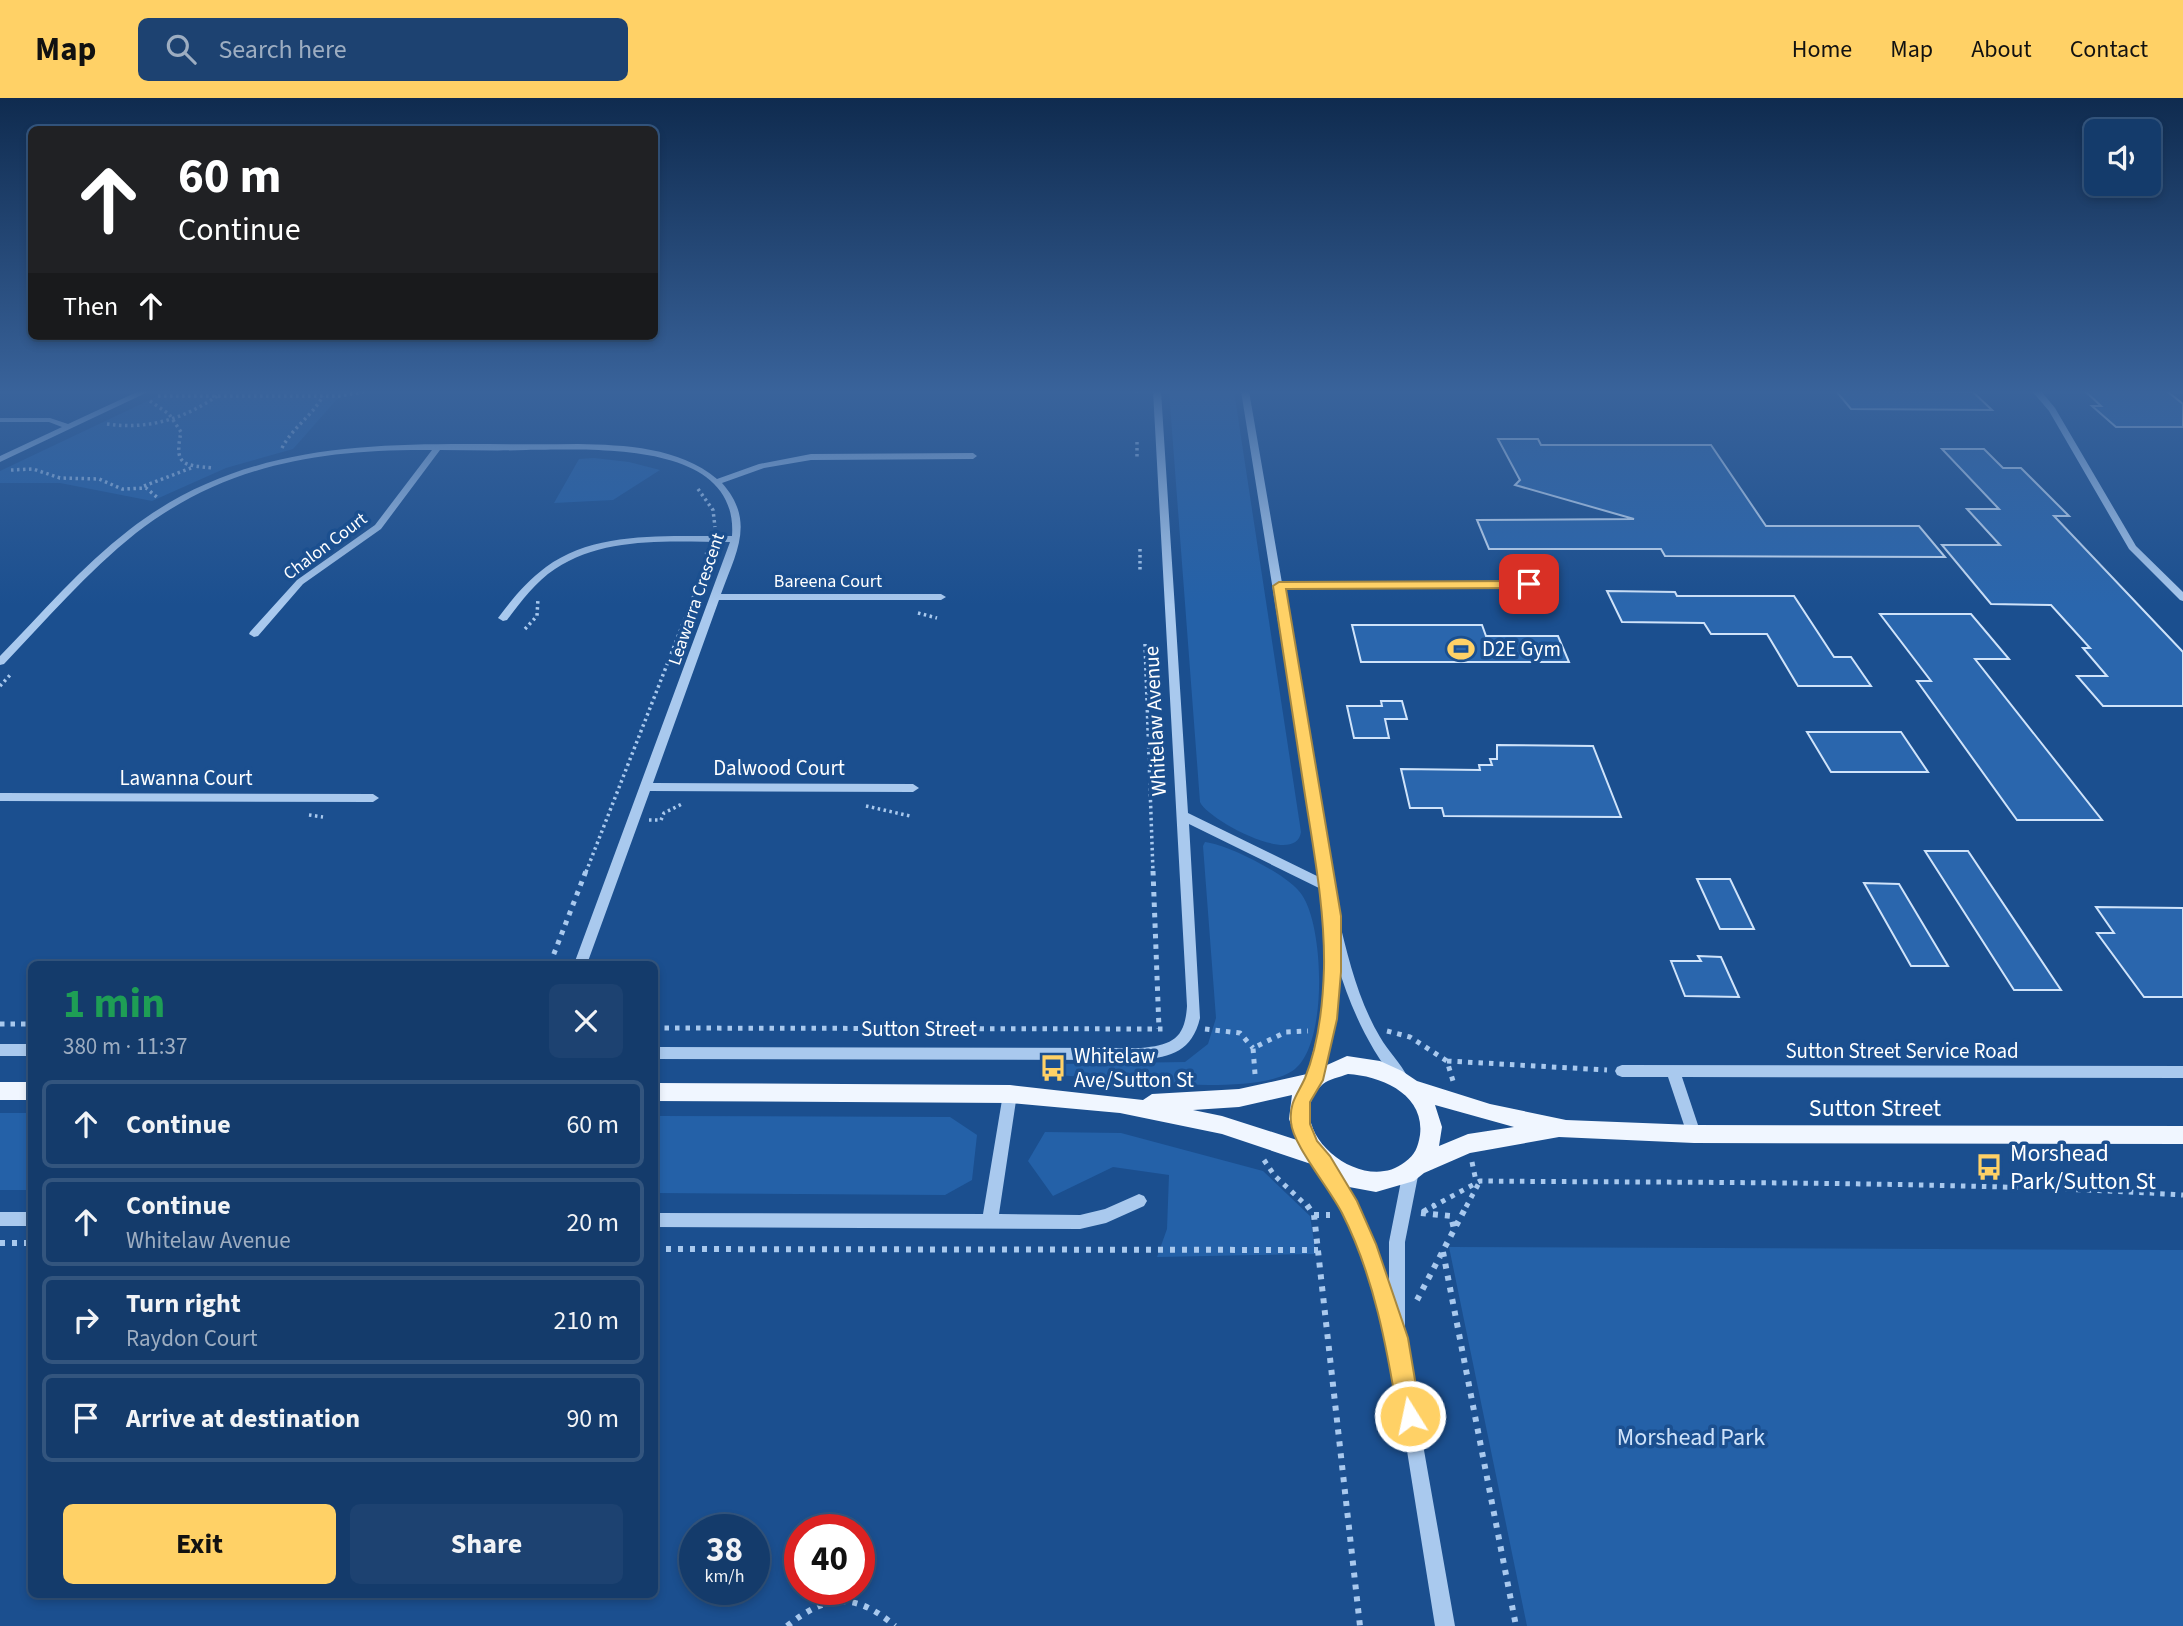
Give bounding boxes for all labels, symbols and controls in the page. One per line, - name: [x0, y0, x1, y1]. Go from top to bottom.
- search box: [138, 18, 628, 81]
- text: Map: [35, 26, 96, 73]
- icon: search: [162, 30, 200, 68]
- text: Search here: [218, 31, 347, 68]
- text: Home: [1792, 32, 1852, 67]
- text: Map: [1890, 32, 1933, 67]
- text: About: [1971, 32, 2032, 67]
- text: Contact: [2070, 32, 2148, 67]
- map controls: [2084, 119, 2161, 196]
- button: sound: [2084, 119, 2161, 196]
- text: 60 m: [178, 142, 282, 212]
- icon: ahead: [63, 154, 154, 245]
- text: Continue: [178, 207, 301, 253]
- icon: ahead: [132, 287, 170, 325]
- text: Then: [63, 288, 118, 325]
- street label: Chalon Court: [278, 507, 372, 586]
- street label: Leawarra Crescent: [662, 530, 731, 669]
- pin: [1499, 554, 1559, 614]
- icon: arrive: [1510, 565, 1548, 603]
- street label: Bareena Court: [774, 569, 882, 594]
- sports icon: D2E Gym: [1446, 634, 1476, 664]
- place label: D2E Gym: [1482, 634, 1561, 664]
- street label: Whitelaw Avenue: [1136, 645, 1174, 797]
- street label: Dalwood Court: [713, 753, 845, 783]
- street label: Lawanna Court: [119, 763, 253, 793]
- text: 1 min: [63, 974, 165, 1034]
- button: close: [549, 984, 623, 1058]
- street label: Sutton Street: [861, 1014, 977, 1044]
- text: 380 m · 11:37: [63, 1030, 187, 1063]
- street label: Sutton Street Service Road: [1785, 1036, 2019, 1066]
- place label: Whitelaw Ave/Sutton St: [1074, 1041, 1194, 1095]
- bus stop icon: Whitelaw Ave/Sutton St: [1038, 1053, 1068, 1083]
- street label: Sutton Street: [1809, 1091, 1941, 1126]
- icon: ahead: [67, 1105, 105, 1143]
- text: Continue: [126, 1106, 231, 1143]
- text: 60 m: [566, 1106, 619, 1143]
- place label: Morshead Park/Sutton St: [2010, 1136, 2156, 1199]
- bus stop icon: Morshead Park/Sutton St: [1974, 1152, 2004, 1182]
- text: Continue: [126, 1187, 231, 1224]
- icon: ahead: [67, 1203, 105, 1241]
- text: 20 m: [566, 1204, 619, 1241]
- text: Whitelaw Avenue: [126, 1224, 291, 1257]
- text: Turn right: [126, 1285, 241, 1322]
- icon: right: [67, 1301, 105, 1339]
- text: 210 m: [553, 1302, 619, 1339]
- text: Raydon Court: [126, 1322, 258, 1355]
- position arrow: [1373, 1379, 1447, 1453]
- icon: arrive: [67, 1399, 105, 1437]
- text: Arrive at destination: [126, 1400, 360, 1437]
- text: 90 m: [566, 1400, 619, 1437]
- park label: Morshead Park: [1617, 1420, 1765, 1455]
- button: Exit: [63, 1504, 336, 1584]
- button: Share: [350, 1504, 623, 1584]
- speed limit sign: 40: [784, 1514, 875, 1605]
- text: 38: [706, 1525, 743, 1575]
- text: km/h: [705, 1564, 744, 1589]

